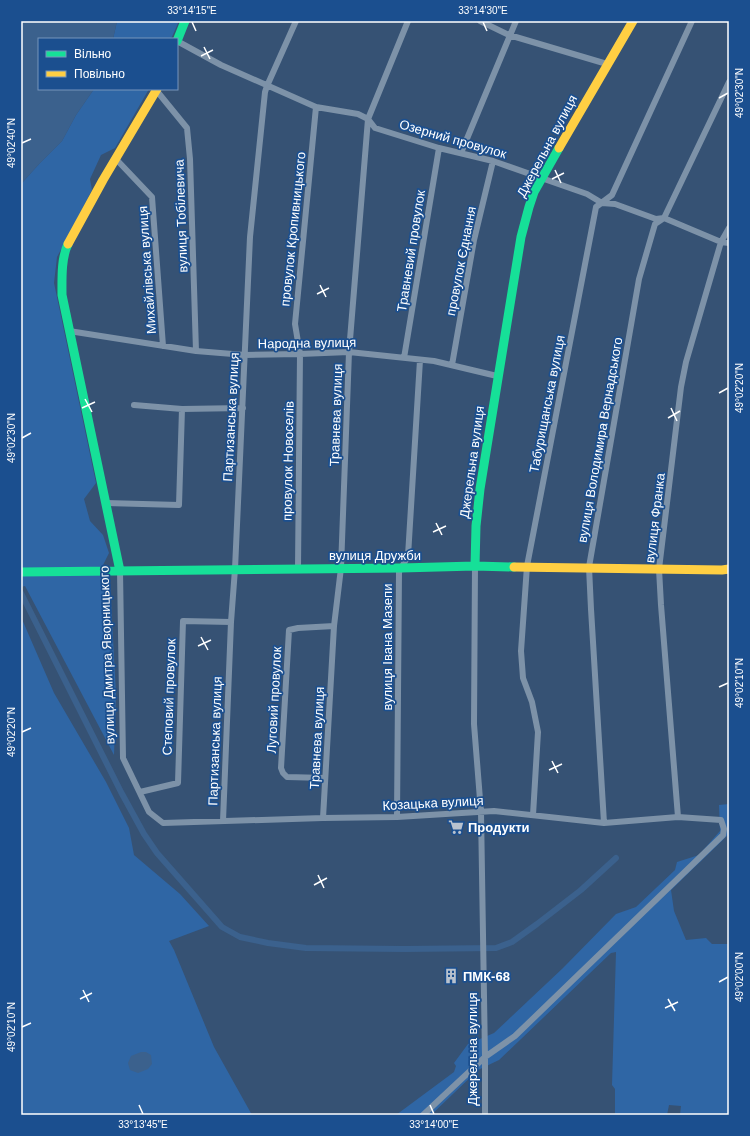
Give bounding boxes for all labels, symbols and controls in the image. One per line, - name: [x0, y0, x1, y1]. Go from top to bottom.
- text: 33°14'15"E: [167, 5, 217, 16]
- text: 33°14'30"E: [458, 5, 508, 16]
- legend: [38, 38, 178, 90]
- text: Вільно: [74, 47, 112, 61]
- text: Повільно: [74, 67, 125, 81]
- text: 49°02'30"N: [734, 68, 745, 118]
- street label: Джерельна вулиця: [514, 92, 580, 200]
- street label: Озерний провулок: [398, 117, 509, 162]
- text: 49°02'40"N: [6, 118, 17, 168]
- street label: провулок Кропивницького: [277, 151, 309, 307]
- street label: вулиця Тобілевича: [172, 158, 190, 273]
- street label: Травневий провулок: [394, 189, 428, 313]
- street label: Михайлівська вулиця: [135, 205, 159, 335]
- street label: провулок Єднання: [443, 205, 479, 317]
- street label: Табурищанська вулиця: [526, 334, 568, 474]
- street label: Народна вулиця: [258, 335, 356, 351]
- street label: вулиця Володимира Вернадського: [575, 336, 625, 544]
- street label: Партизанська вулиця: [220, 352, 242, 482]
- street label: Травнева вулиця: [327, 363, 345, 467]
- text: 49°02'20"N: [734, 363, 745, 413]
- street label: провулок Новоселів: [279, 401, 297, 521]
- street label: Джерельна вулиця: [457, 405, 487, 519]
- text: 49°02'30"N: [6, 413, 17, 463]
- street label: вулиця Франка: [642, 471, 668, 564]
- street label: вулиця Дружби: [329, 548, 421, 563]
- street label: вулиця Дмитра Яворницького: [96, 565, 118, 745]
- street label: вулиця Івана Мазепи: [380, 584, 395, 710]
- street label: Степовий провулок: [159, 638, 179, 756]
- street label: Луговий провулок: [264, 646, 284, 754]
- text: 49°02'10"N: [734, 658, 745, 708]
- street label: Партизанська вулиця: [205, 676, 225, 806]
- street label: Травнева вулиця: [307, 686, 327, 790]
- text: 49°02'20"N: [6, 707, 17, 757]
- street label: Козацька вулиця: [382, 793, 484, 813]
- supermarket icon: Продукти: [447, 818, 465, 836]
- place label: Продукти: [468, 820, 530, 835]
- text: 49°02'00"N: [734, 952, 745, 1002]
- building icon: ПМК-68: [442, 967, 460, 985]
- place label: ПМК-68: [463, 969, 510, 984]
- street label: Джерельна вулиця: [465, 992, 480, 1106]
- text: 49°02'10"N: [6, 1002, 17, 1052]
- text: 33°13'45"E: [118, 1119, 168, 1130]
- text: 33°14'00"E: [409, 1119, 459, 1130]

